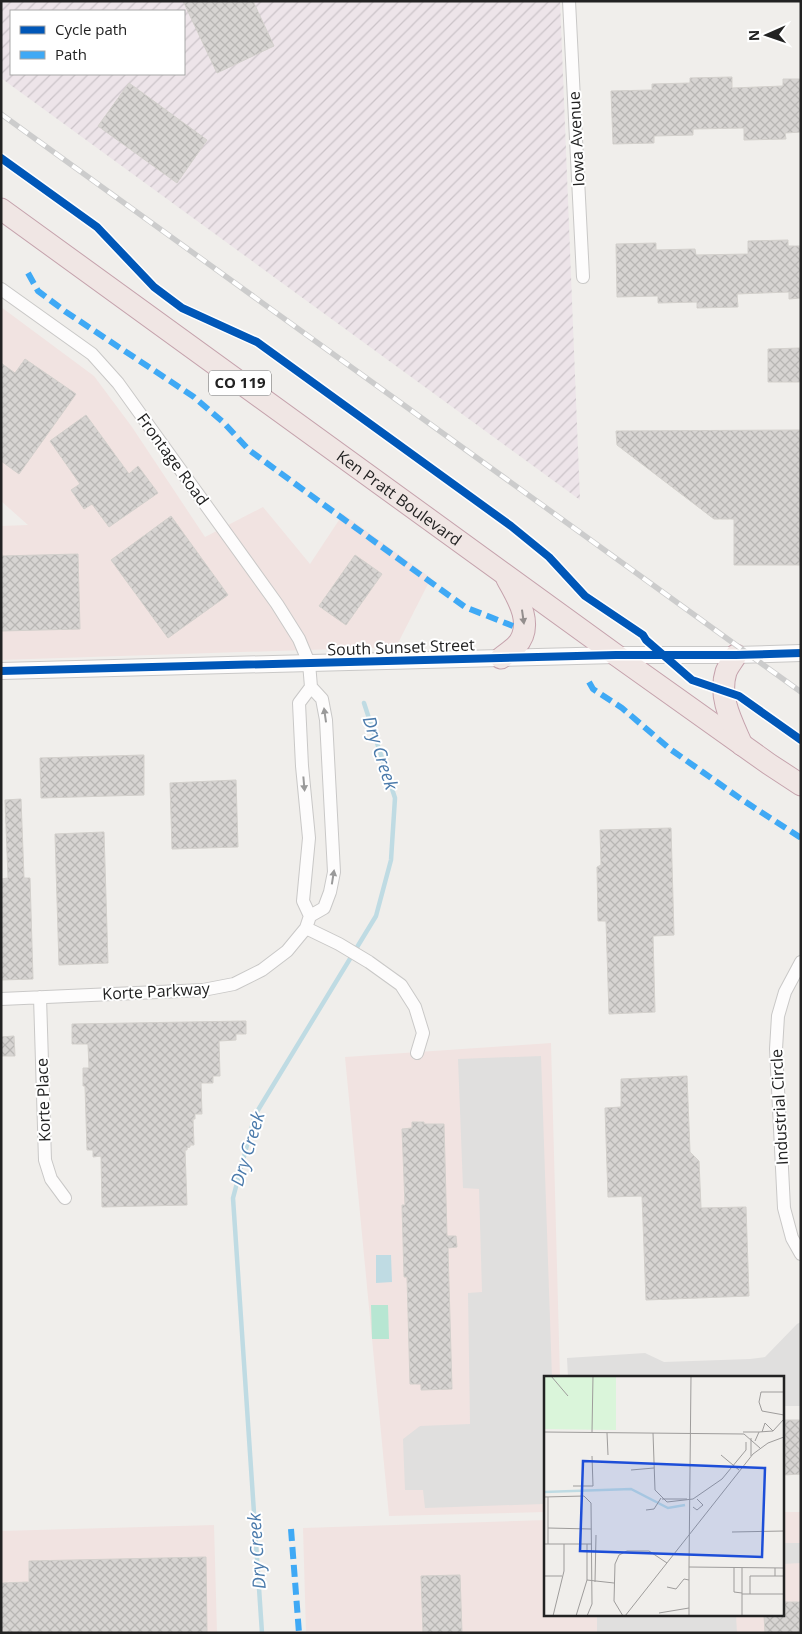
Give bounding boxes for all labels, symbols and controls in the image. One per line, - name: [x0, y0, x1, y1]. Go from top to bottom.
- legend: [10, 10, 185, 75]
- north arrow: [742, 10, 792, 60]
- text: Cycle path: [55, 19, 127, 39]
- text: N: [744, 29, 763, 41]
- text: Path: [55, 44, 87, 64]
- street label: Iowa Avenue: [563, 91, 589, 187]
- road number: CO 119: [209, 370, 271, 396]
- street label: Frontage Road: [132, 409, 214, 509]
- street label: Ken Pratt Boulevard: [332, 445, 466, 551]
- one-way arrow: [519, 609, 527, 625]
- street label: South Sunset Street: [327, 633, 475, 661]
- one-way arrow: [321, 707, 329, 723]
- water label: Dry Creek: [358, 713, 405, 794]
- one-way arrow: [300, 776, 308, 792]
- one-way arrow: [329, 869, 337, 885]
- street label: Korte Parkway: [102, 977, 211, 1005]
- street label: Industrial Circle: [765, 1048, 793, 1166]
- street label: Korte Place: [31, 1058, 55, 1142]
- water label: Dry Creek: [224, 1107, 270, 1189]
- inset map: [544, 1376, 784, 1616]
- water label: Dry Creek: [241, 1511, 271, 1590]

